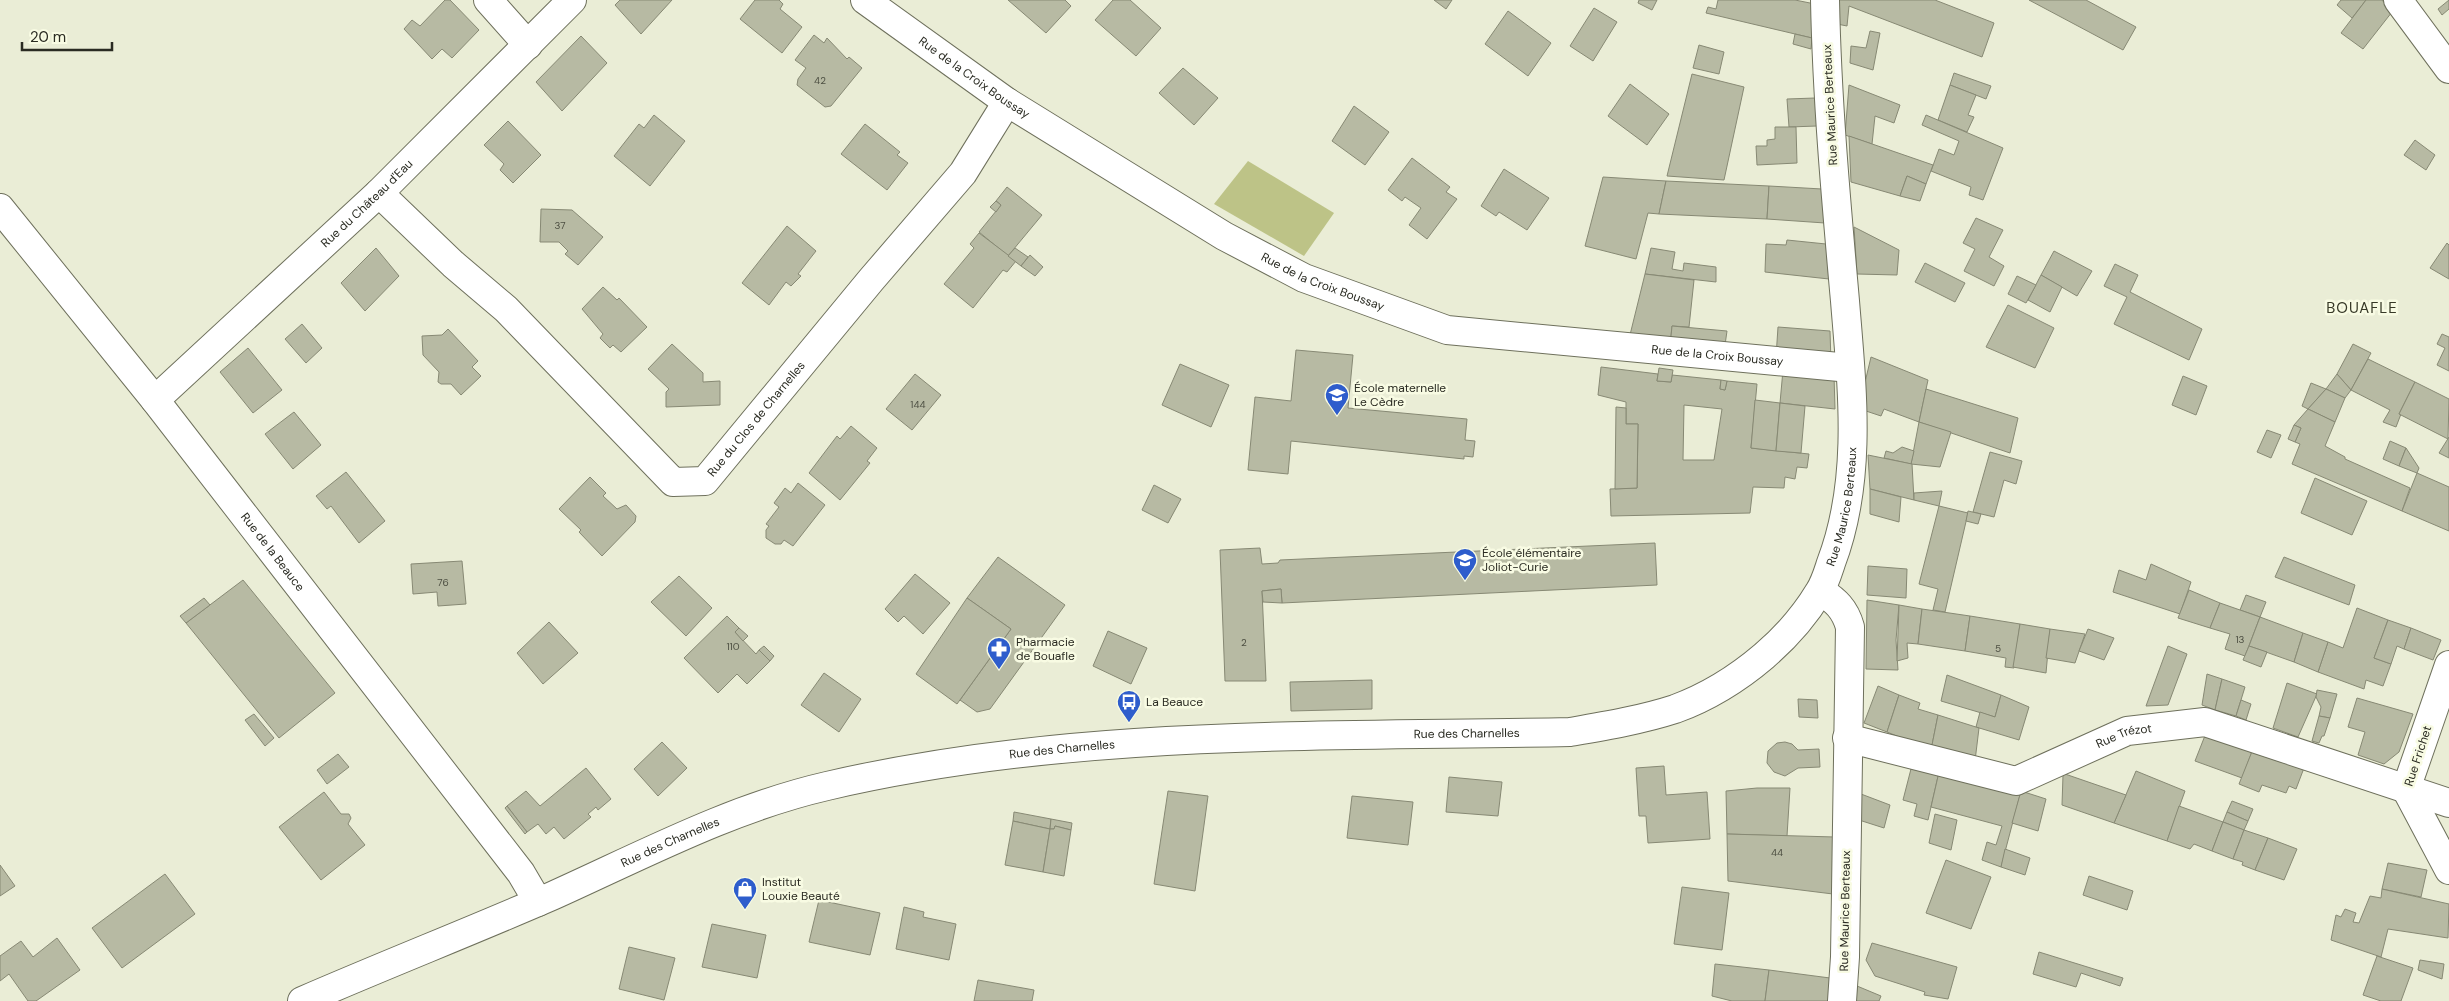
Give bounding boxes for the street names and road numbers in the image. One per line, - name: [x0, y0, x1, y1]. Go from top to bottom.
- street label: Rue de la Croix Boussay: [915, 33, 1033, 122]
- street label: Rue Maurice Berteaux: [1819, 44, 1841, 166]
- street label: Rue du Château d'Eau: [317, 156, 416, 251]
- street label: Rue de la Croix Boussay: [1258, 249, 1387, 315]
- street label: Rue de la Croix Boussay: [1651, 341, 1784, 370]
- street label: Rue du Clos de Charnelles: [704, 358, 809, 480]
- street label: Rue Maurice Berteaux: [1823, 447, 1860, 569]
- street label: Rue de la Beauce: [237, 509, 308, 595]
- street label: Rue Trézot: [2093, 720, 2153, 752]
- street label: Rue Frichet: [2401, 723, 2435, 788]
- street label: Rue des Charnelles: [1413, 725, 1520, 742]
- street label: Rue des Charnelles: [1008, 736, 1115, 762]
- street label: Rue des Charnelles: [618, 814, 722, 871]
- street label: Rue Maurice Berteaux: [1836, 850, 1854, 972]

